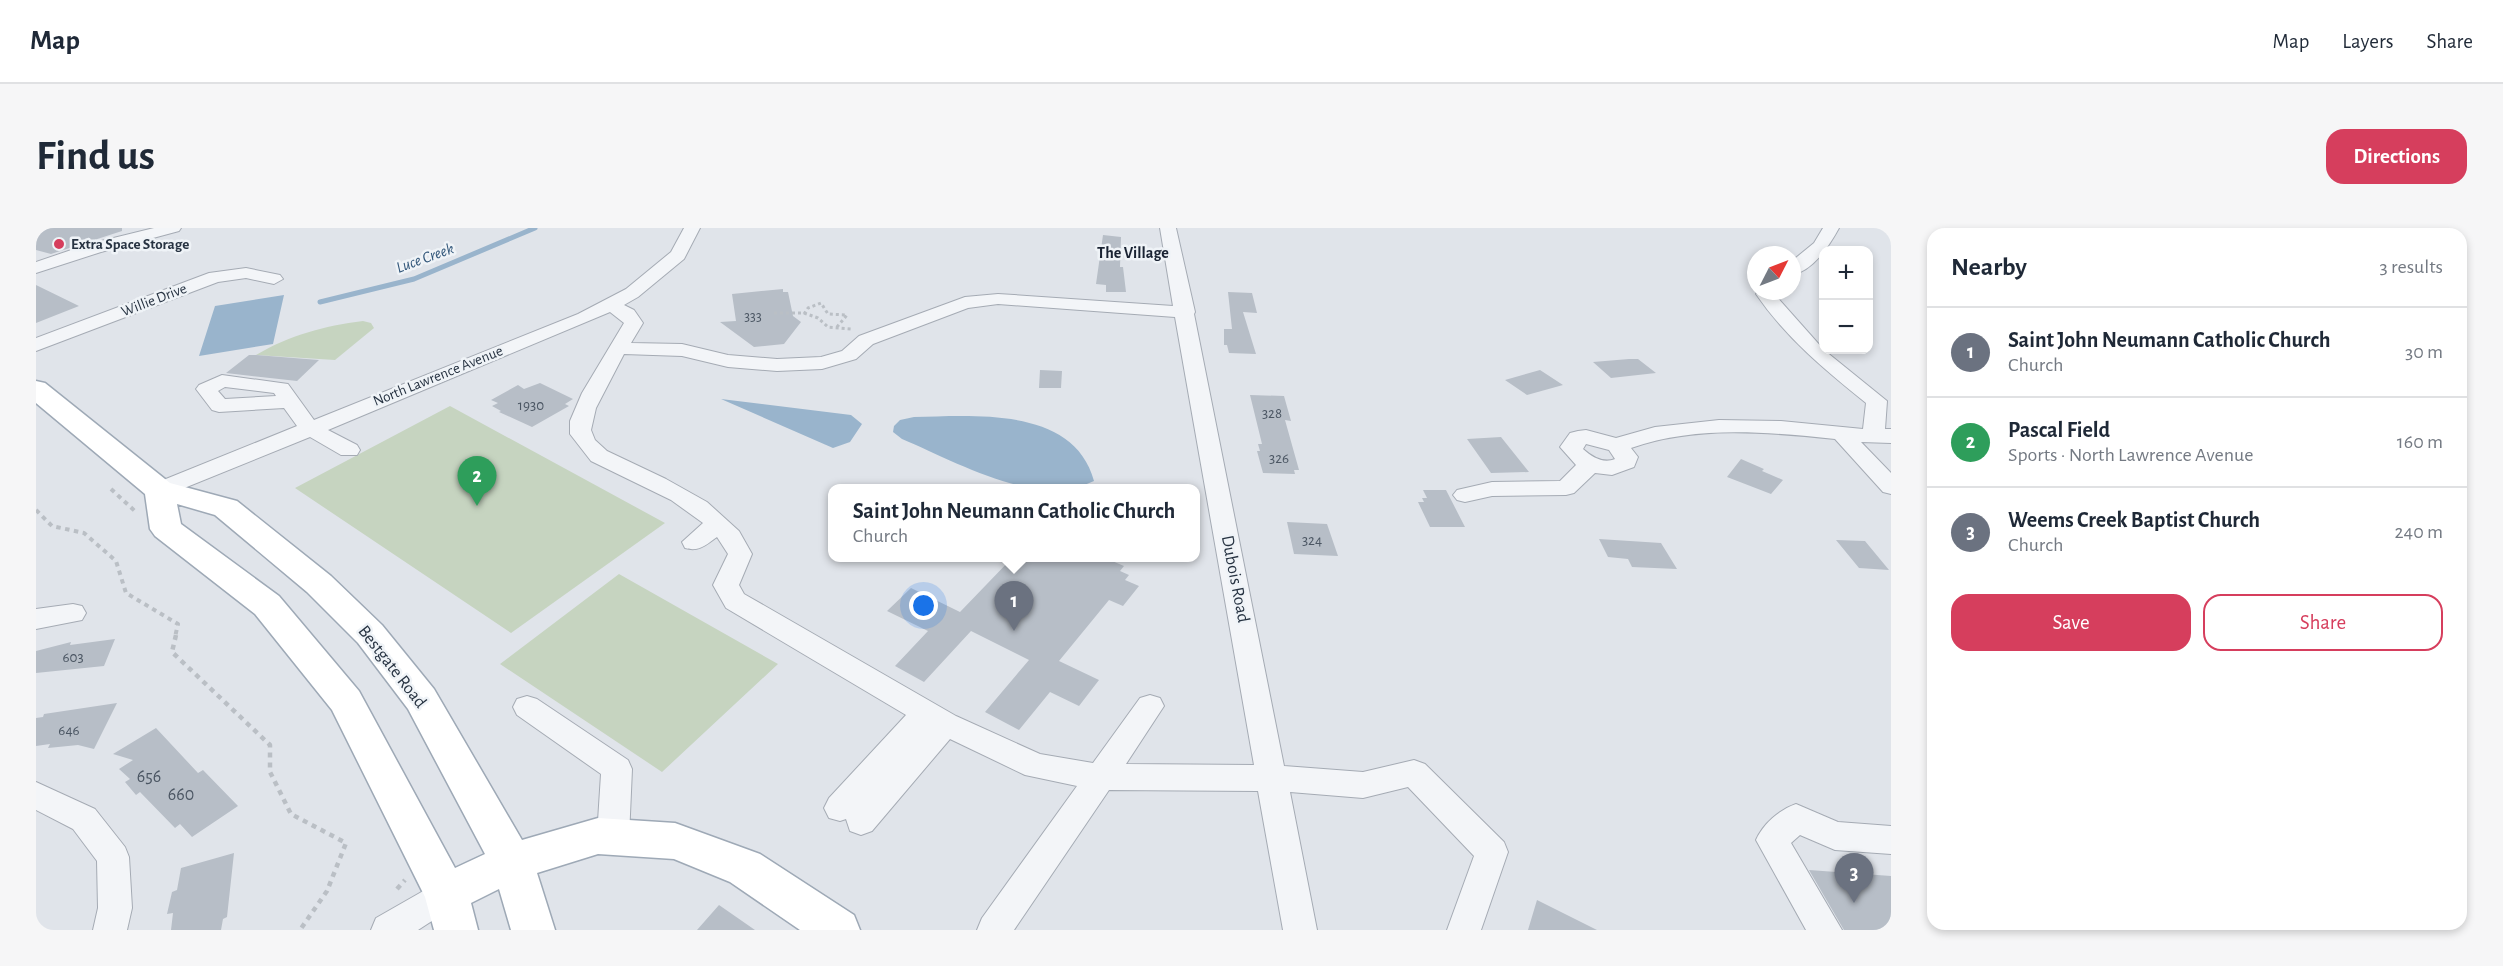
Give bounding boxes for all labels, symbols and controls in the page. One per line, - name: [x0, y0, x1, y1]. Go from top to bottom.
- text: Map: [30, 27, 80, 55]
- text: Map: [2273, 31, 2309, 52]
- text: Layers: [2342, 31, 2393, 52]
- text: Share: [2426, 31, 2473, 52]
- button: Directions: [2326, 129, 2467, 184]
- text: Find us: [36, 135, 155, 177]
- marker: Extra Space Storage: [52, 237, 66, 251]
- place label: Extra Space Storage: [71, 237, 189, 252]
- water label: Luce Creek: [394, 240, 456, 276]
- district label: The Village: [1097, 245, 1169, 261]
- north arrow: [1747, 246, 1801, 300]
- map controls: [1819, 246, 1873, 354]
- button: +: [1819, 246, 1873, 300]
- text: Nearby: [1951, 254, 2027, 280]
- text: 3 results: [2379, 257, 2443, 277]
- street label: Willie Drive: [119, 281, 189, 319]
- button: −: [1819, 300, 1873, 354]
- house number: 333: [744, 310, 762, 324]
- text: Saint John Neumann Catholic Church: [2008, 329, 2331, 351]
- text: 1: [1967, 342, 1974, 362]
- text: 30 m: [2405, 342, 2443, 362]
- street label: North Lawrence Avenue: [371, 343, 505, 409]
- text: Church: [2008, 355, 2063, 375]
- house number: 1930: [518, 398, 544, 413]
- house number: 328: [1262, 406, 1282, 421]
- text: Pascal Field: [2008, 419, 2110, 441]
- text: 2: [1966, 432, 1975, 452]
- text: 160 m: [2397, 432, 2443, 452]
- text: Sports · North Lawrence Avenue: [2008, 445, 2253, 465]
- house number: 326: [1269, 451, 1289, 466]
- pin: 2: [458, 456, 496, 506]
- popup: [828, 484, 1200, 562]
- text: Saint John Neumann Catholic Church: [853, 500, 1175, 522]
- text: Weems Creek Baptist Church: [2008, 509, 2260, 531]
- text: 3: [1966, 522, 1975, 542]
- text: 240 m: [2394, 522, 2443, 542]
- text: Church: [853, 526, 908, 546]
- house number: 324: [1302, 533, 1322, 548]
- street label: Dubois Road: [1218, 534, 1252, 624]
- text: Church: [2008, 535, 2063, 555]
- pin: 1: [994, 582, 1034, 631]
- your location: [909, 591, 938, 620]
- button: Save: [1951, 594, 2191, 651]
- button: Share: [2203, 594, 2443, 651]
- street label: Bestgate Road: [354, 622, 430, 712]
- house number: 603: [62, 650, 84, 665]
- house number: 646: [58, 723, 80, 738]
- house number: 656: [137, 768, 161, 786]
- house number: 660: [168, 786, 194, 804]
- pin: 3: [1834, 854, 1874, 903]

